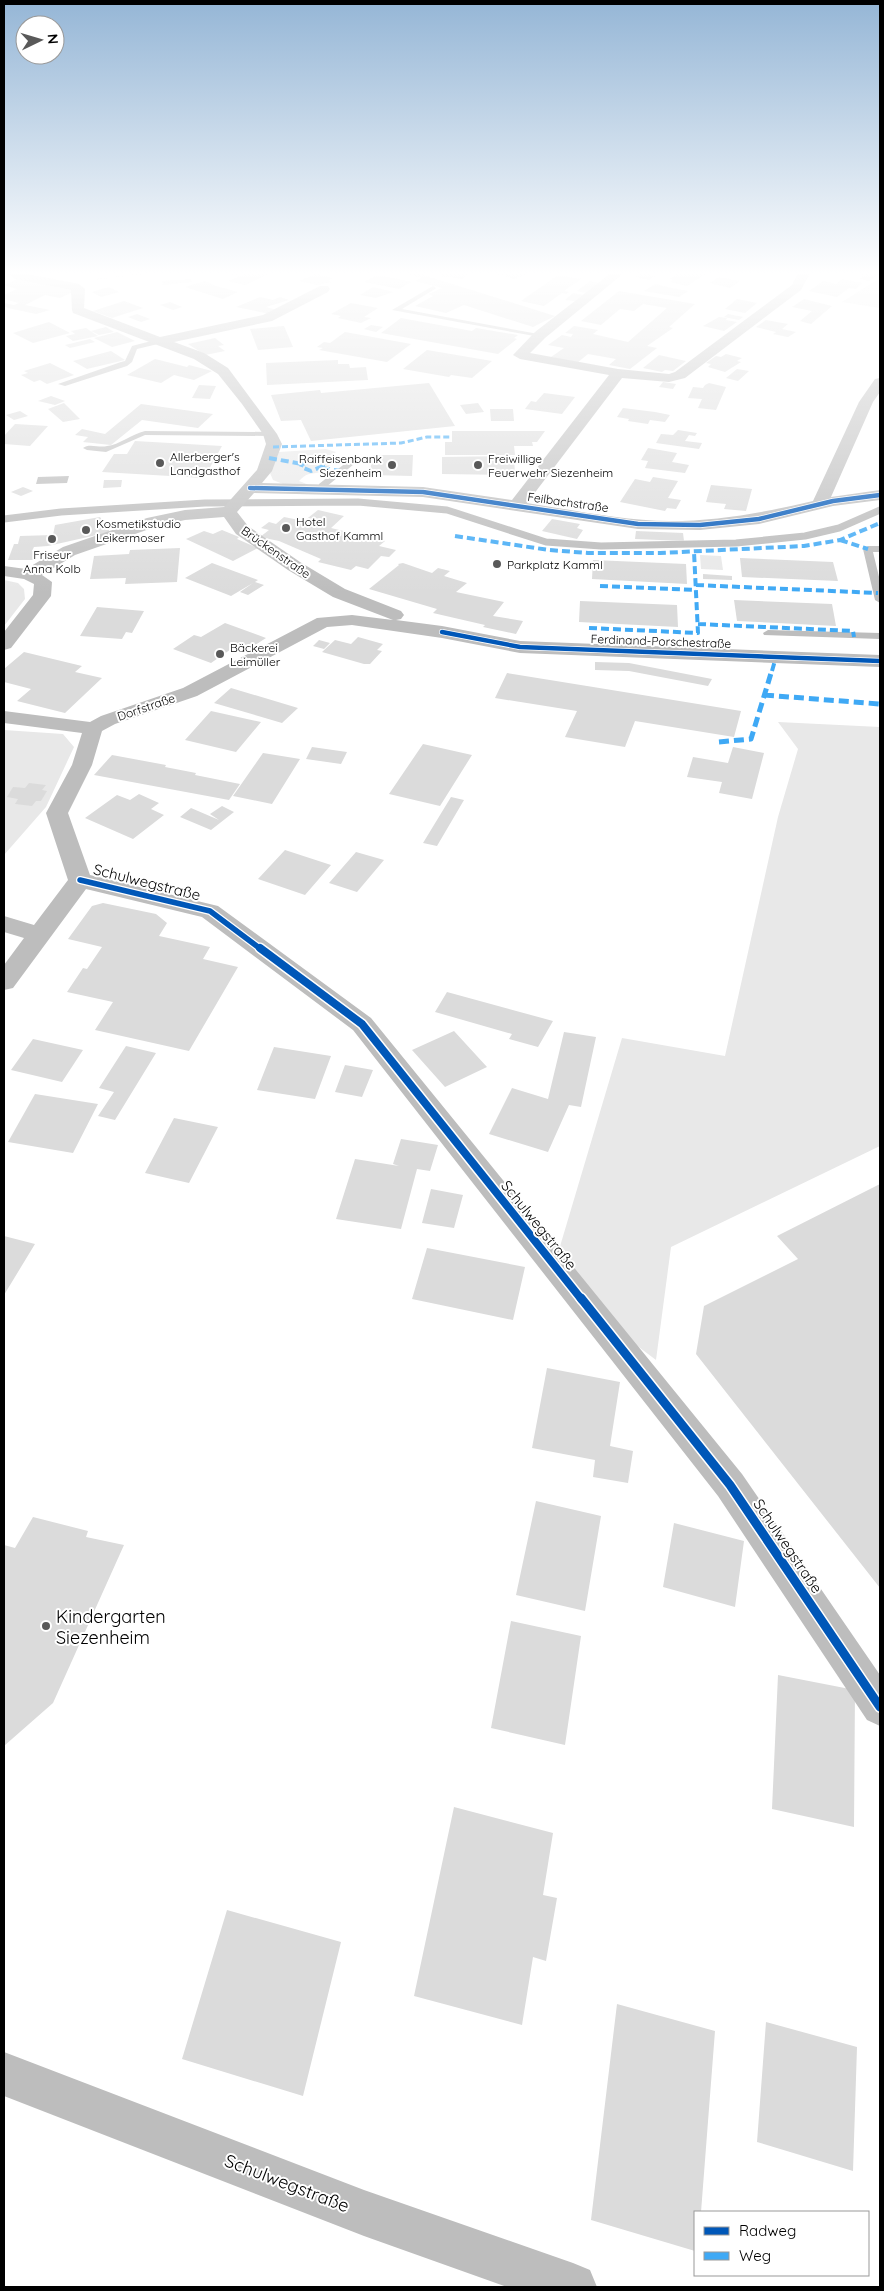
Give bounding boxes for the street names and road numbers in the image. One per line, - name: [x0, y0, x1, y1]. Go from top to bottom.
- street label: Feilbachstraße: [526, 489, 610, 515]
- street label: Brückenstraße: [239, 523, 314, 581]
- street label: Ferdinand-Porschestraße: [591, 631, 732, 651]
- street label: Dorfstraße: [115, 690, 177, 724]
- street label: Schulwegstraße: [91, 860, 203, 904]
- street label: Schulwegstraße: [497, 1176, 581, 1274]
- street label: Schulwegstraße: [749, 1495, 827, 1597]
- street label: Schulwegstraße: [221, 2149, 353, 2217]

